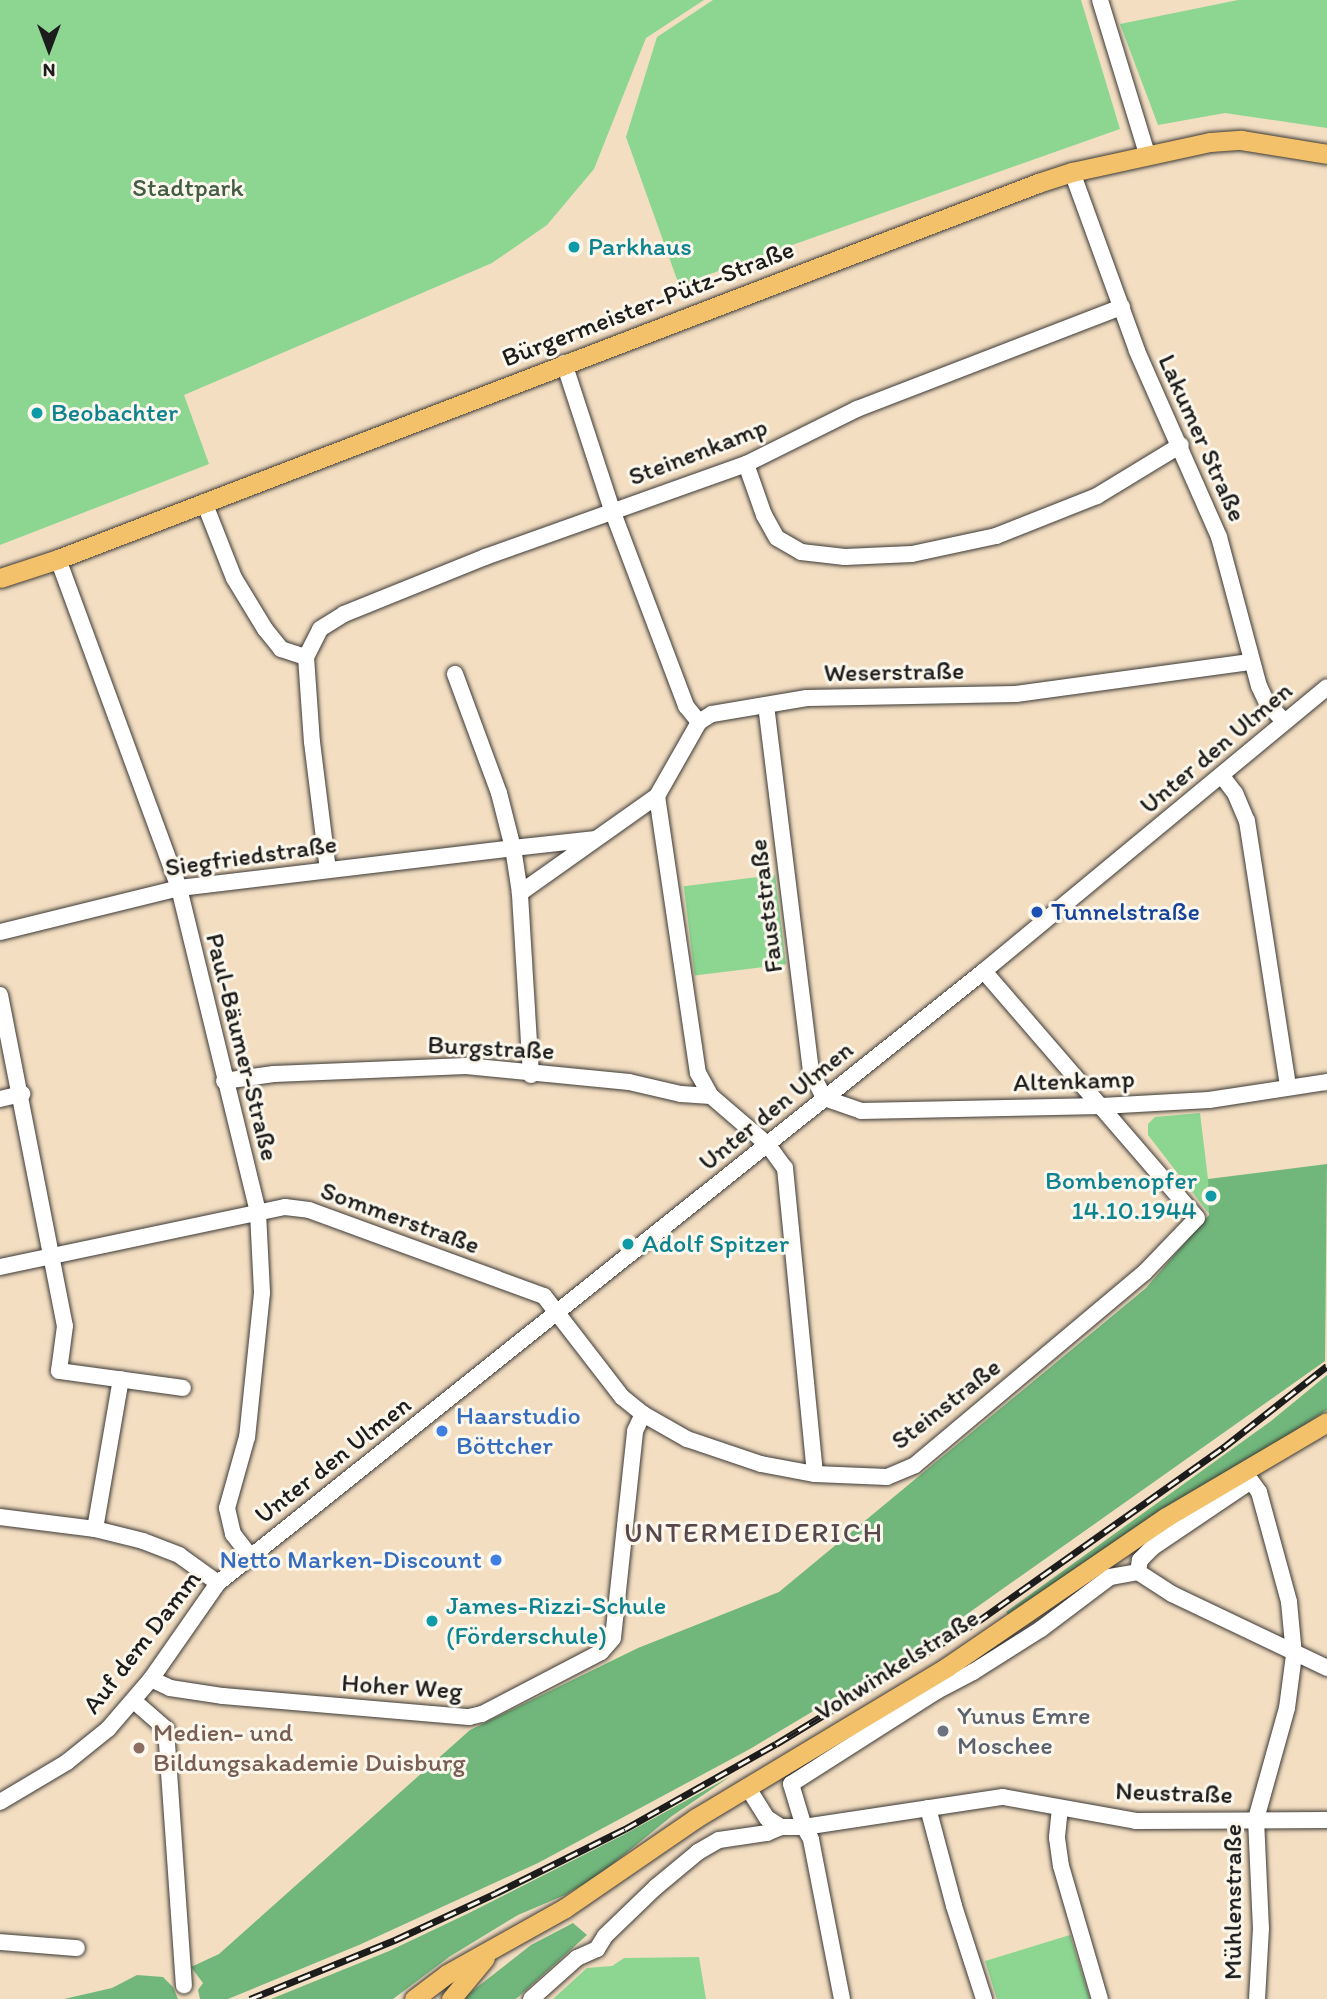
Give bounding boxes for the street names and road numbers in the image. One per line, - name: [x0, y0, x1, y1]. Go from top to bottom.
- street label: Bürgermeister-Pütz-Straße: [498, 234, 798, 374]
- street label: Lakumer Straße: [1151, 349, 1253, 527]
- street label: Steinenkamp: [624, 411, 772, 493]
- street label: Weserstraße: [823, 655, 965, 689]
- street label: Unter den Ulmen: [1133, 675, 1299, 821]
- street label: Siegfriedstraße: [163, 828, 339, 884]
- street label: Fauststraße: [742, 837, 790, 975]
- street label: Paul-Bäumer-Straße: [199, 930, 285, 1164]
- street label: Burgstraße: [427, 1029, 555, 1067]
- street label: Unter den Ulmen: [693, 1034, 859, 1178]
- street label: Altenkamp: [1013, 1063, 1135, 1099]
- street label: Sommerstraße: [316, 1175, 484, 1261]
- street label: Steinstraße: [885, 1352, 1007, 1456]
- street label: Unter den Ulmen: [249, 1389, 417, 1531]
- street label: Auf dem Damm: [76, 1564, 208, 1720]
- street label: Vohwinkelstraße: [809, 1602, 985, 1728]
- street label: Hoher Weg: [341, 1667, 463, 1707]
- street label: Neustraße: [1115, 1775, 1233, 1811]
- street label: Mühlenstraße: [1217, 1824, 1249, 1980]

